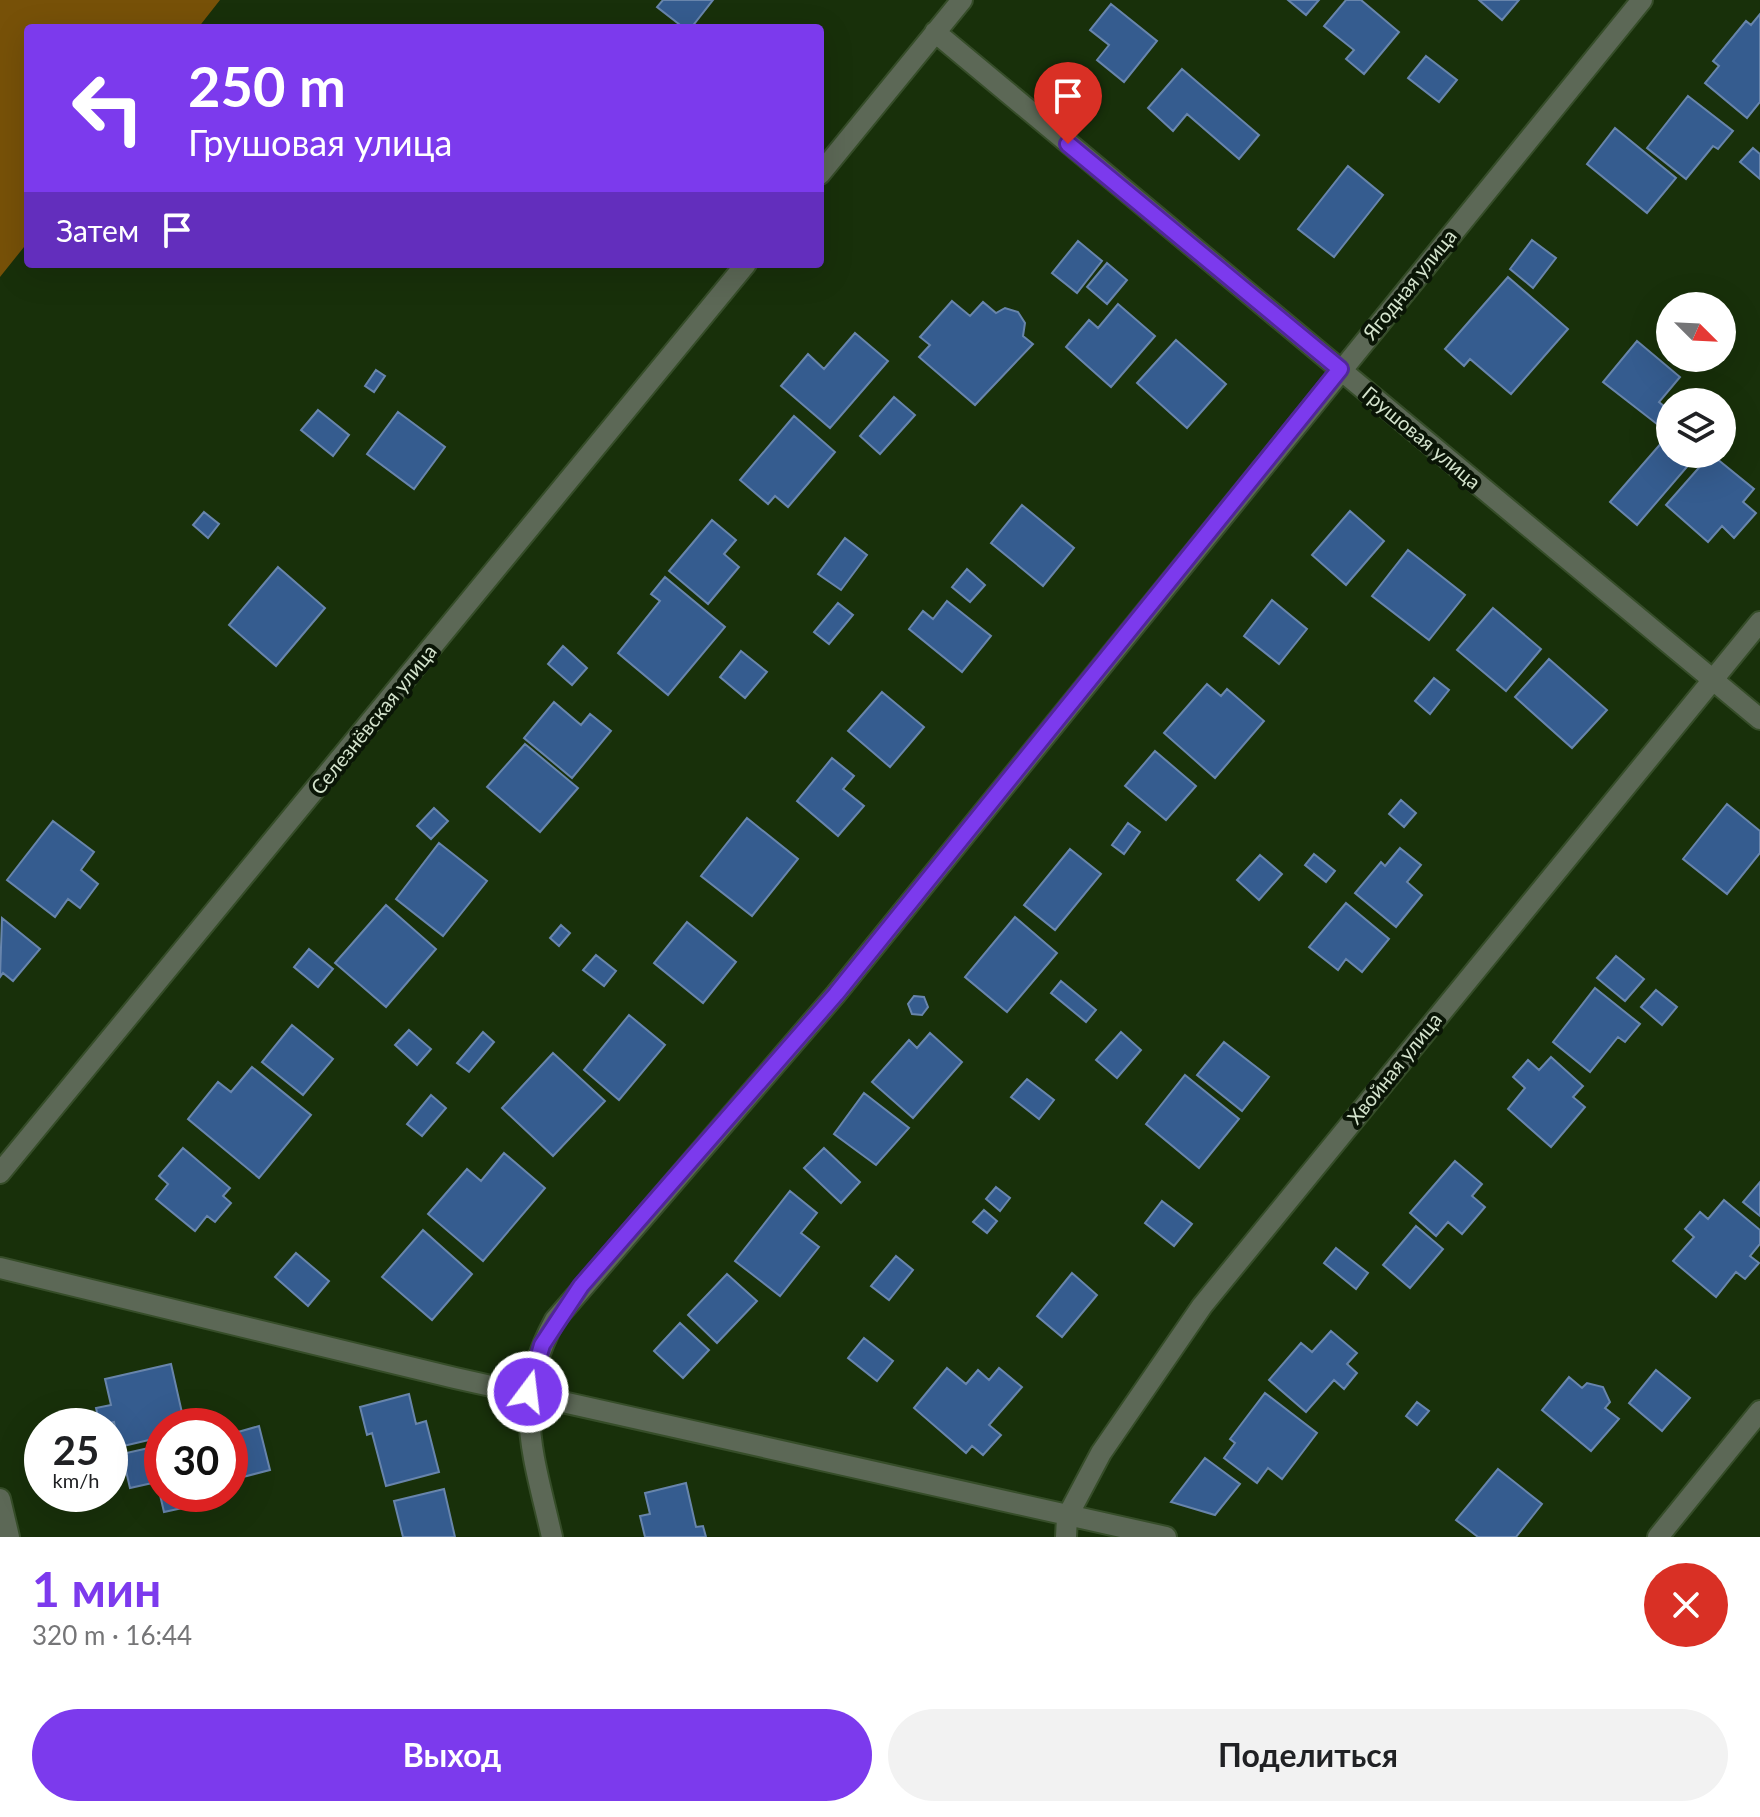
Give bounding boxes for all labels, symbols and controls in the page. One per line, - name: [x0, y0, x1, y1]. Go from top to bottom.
- text: 250 m: [188, 52, 346, 119]
- icon: left: [56, 56, 160, 160]
- pin: [1034, 62, 1102, 144]
- icon: arrive: [1046, 74, 1090, 118]
- text: Грушовая улица: [188, 120, 453, 164]
- icon: arrive: [155, 208, 199, 252]
- text: Затем: [56, 212, 139, 248]
- street label: Ягодная улица: [1357, 224, 1461, 345]
- north arrow: [1656, 292, 1736, 372]
- map controls: [1656, 292, 1736, 468]
- street label: Грушовая улица: [1358, 381, 1486, 493]
- button: layers: [1656, 388, 1736, 468]
- street label: Селезнёвская улица: [305, 639, 441, 799]
- street label: Хвойная улица: [1342, 1007, 1446, 1129]
- position arrow: [486, 1350, 570, 1434]
- speed limit sign: 30: [144, 1408, 248, 1512]
- text: 25: [53, 1426, 99, 1474]
- text: km/h: [53, 1468, 99, 1492]
- text: 1 мин: [32, 1560, 161, 1617]
- button: close: [1644, 1563, 1728, 1647]
- text: 320 m · 16:44: [32, 1619, 192, 1651]
- button: Выход: [32, 1709, 872, 1801]
- button: Поделиться: [888, 1709, 1728, 1801]

